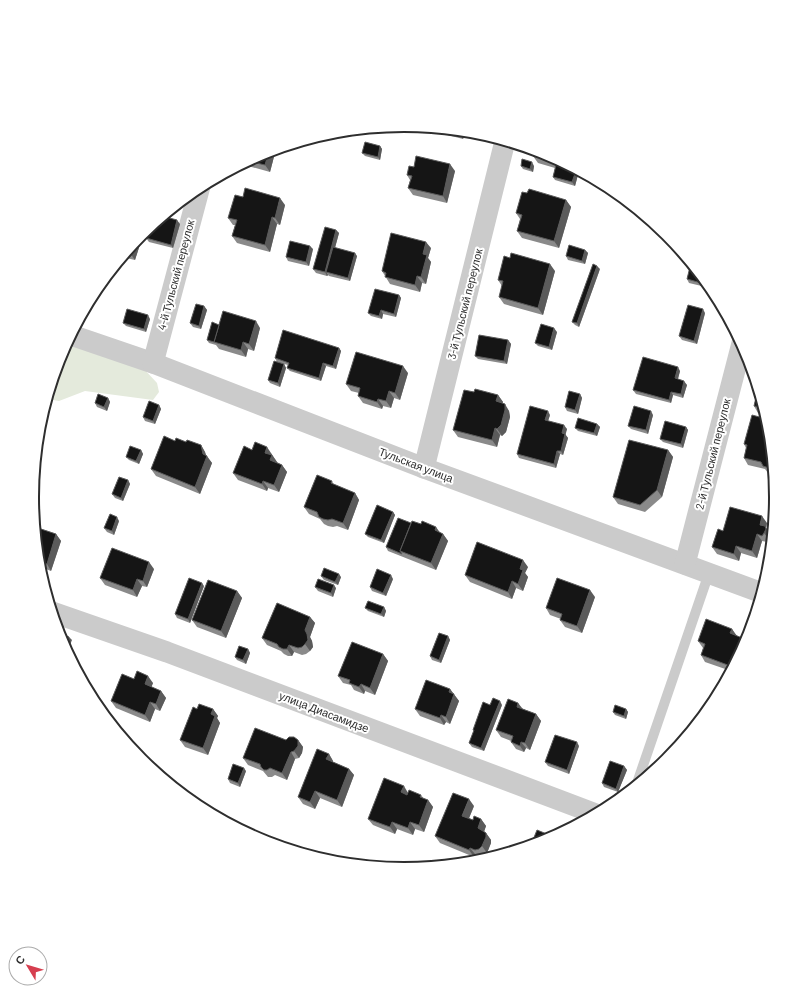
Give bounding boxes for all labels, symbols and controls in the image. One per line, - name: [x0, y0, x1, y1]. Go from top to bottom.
- street label: 4-й Тульский переулок: [154, 218, 197, 332]
- street label: 3-й Тульский переулок: [444, 247, 485, 361]
- street label: 2-й Тульский переулок: [692, 397, 733, 511]
- street label: Тульская улица: [377, 444, 456, 485]
- street label: улица Диасамидзе: [278, 688, 371, 735]
- north arrow: [8, 946, 48, 986]
- text: С: [12, 952, 27, 967]

